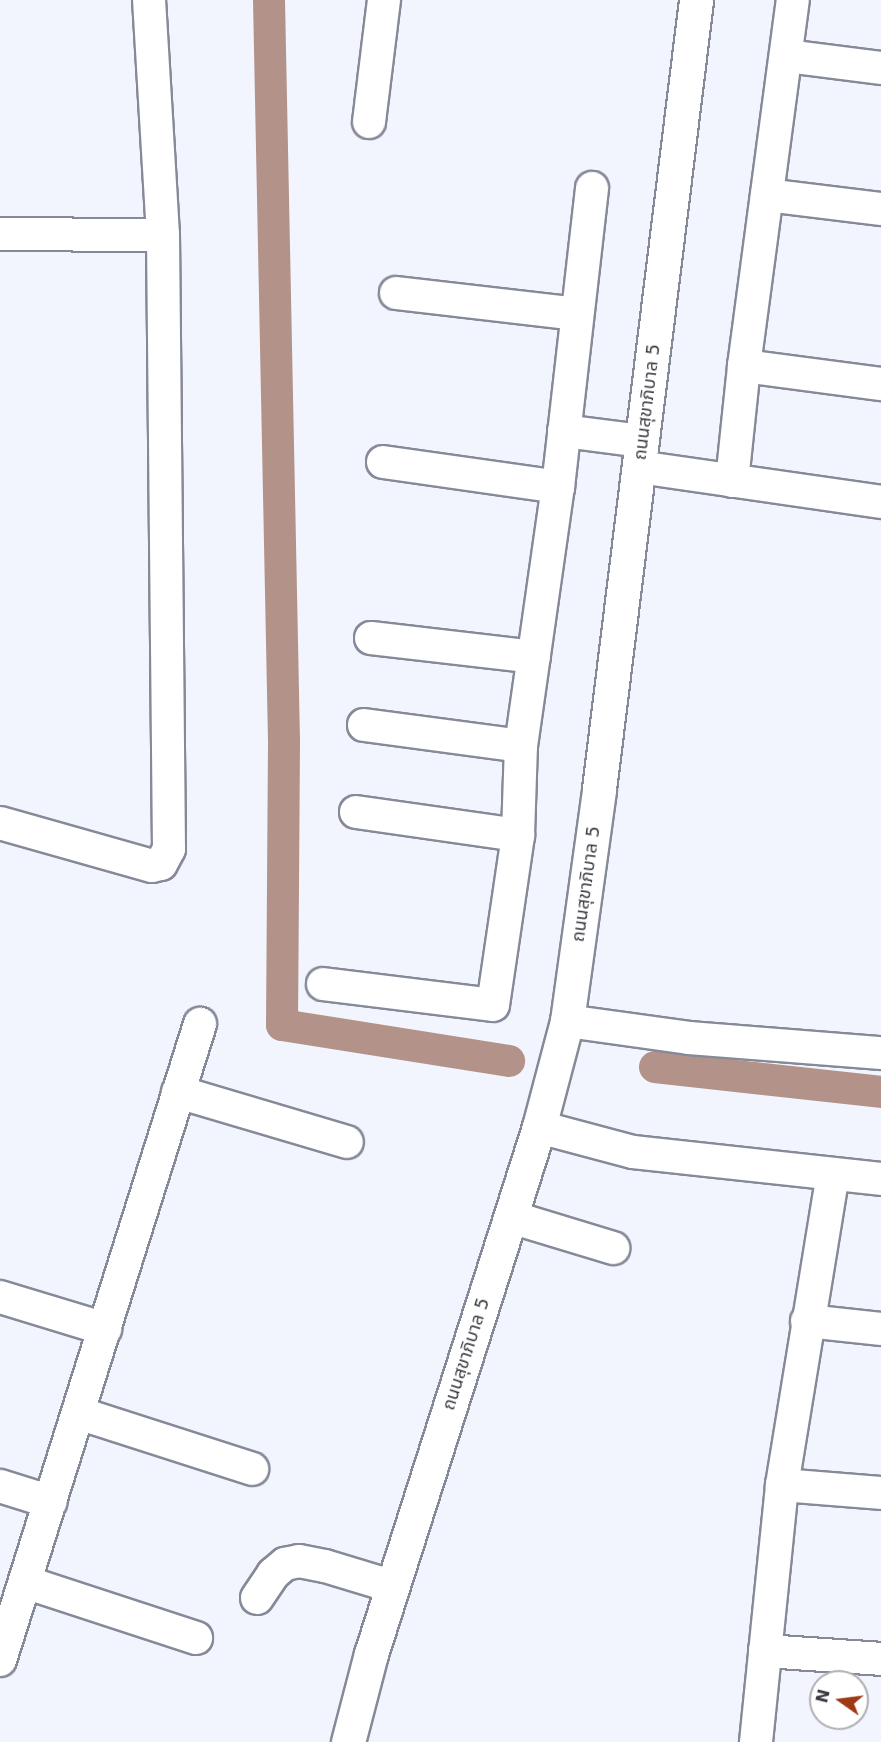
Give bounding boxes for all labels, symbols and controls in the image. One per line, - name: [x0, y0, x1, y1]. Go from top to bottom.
- street label: ถนนสุขาภิบาล 5: [629, 343, 665, 461]
- street label: ถนนสุขาภิบาล 5: [567, 825, 605, 943]
- street label: ถนนสุขาภิบาล 5: [438, 1295, 494, 1413]
- north arrow: [809, 1670, 869, 1730]
- text: N: [812, 1687, 834, 1705]

